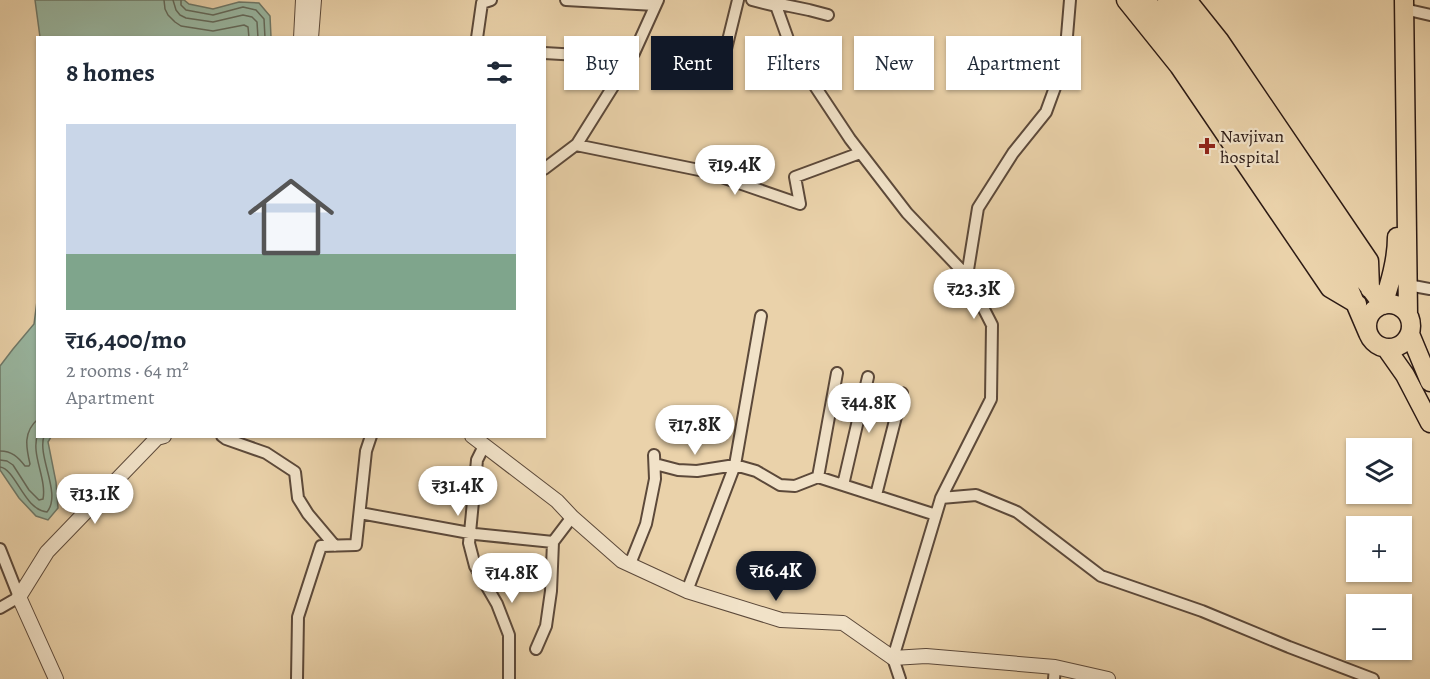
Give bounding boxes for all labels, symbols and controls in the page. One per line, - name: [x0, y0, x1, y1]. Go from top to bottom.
- chip: Buy: [564, 36, 639, 90]
- chip: Rent: [651, 36, 733, 90]
- chip: Filters: [745, 36, 842, 90]
- chip: New: [854, 36, 934, 90]
- chip: Apartment: [946, 36, 1081, 90]
- text: 8 homes: [66, 55, 155, 90]
- icon: filters: [483, 56, 516, 89]
- place label: Navjivan hospital: [1220, 124, 1284, 169]
- marker: Navjivan hospital: [1198, 137, 1216, 155]
- pin: ₹19.4K: [686, 145, 784, 196]
- text: ₹19.4K: [709, 151, 761, 178]
- icon: home: [237, 163, 345, 271]
- pin: ₹23.3K: [925, 269, 1023, 320]
- text: ₹23.3K: [948, 275, 1000, 302]
- text: ₹16,400/mo: [66, 322, 186, 357]
- text: 2 rooms · 64 m²: [66, 357, 189, 384]
- pin: ₹44.8K: [820, 383, 918, 434]
- text: Apartment: [66, 384, 155, 411]
- text: ₹44.8K: [842, 389, 896, 416]
- pin: ₹17.8K: [646, 405, 744, 456]
- text: ₹17.8K: [669, 411, 721, 438]
- map controls: [1346, 438, 1412, 660]
- button: layers: [1346, 438, 1412, 504]
- pin: ₹31.4K: [409, 466, 507, 517]
- text: ₹31.4K: [432, 472, 484, 499]
- pin: ₹13.1K: [46, 474, 144, 525]
- text: ₹13.1K: [70, 480, 120, 507]
- button: +: [1346, 516, 1412, 582]
- pin: ₹16.4K: [727, 551, 825, 602]
- pin: ₹14.8K: [463, 553, 561, 604]
- text: ₹16.4K: [750, 557, 802, 584]
- text: ₹14.8K: [486, 559, 538, 586]
- button: −: [1346, 594, 1412, 660]

